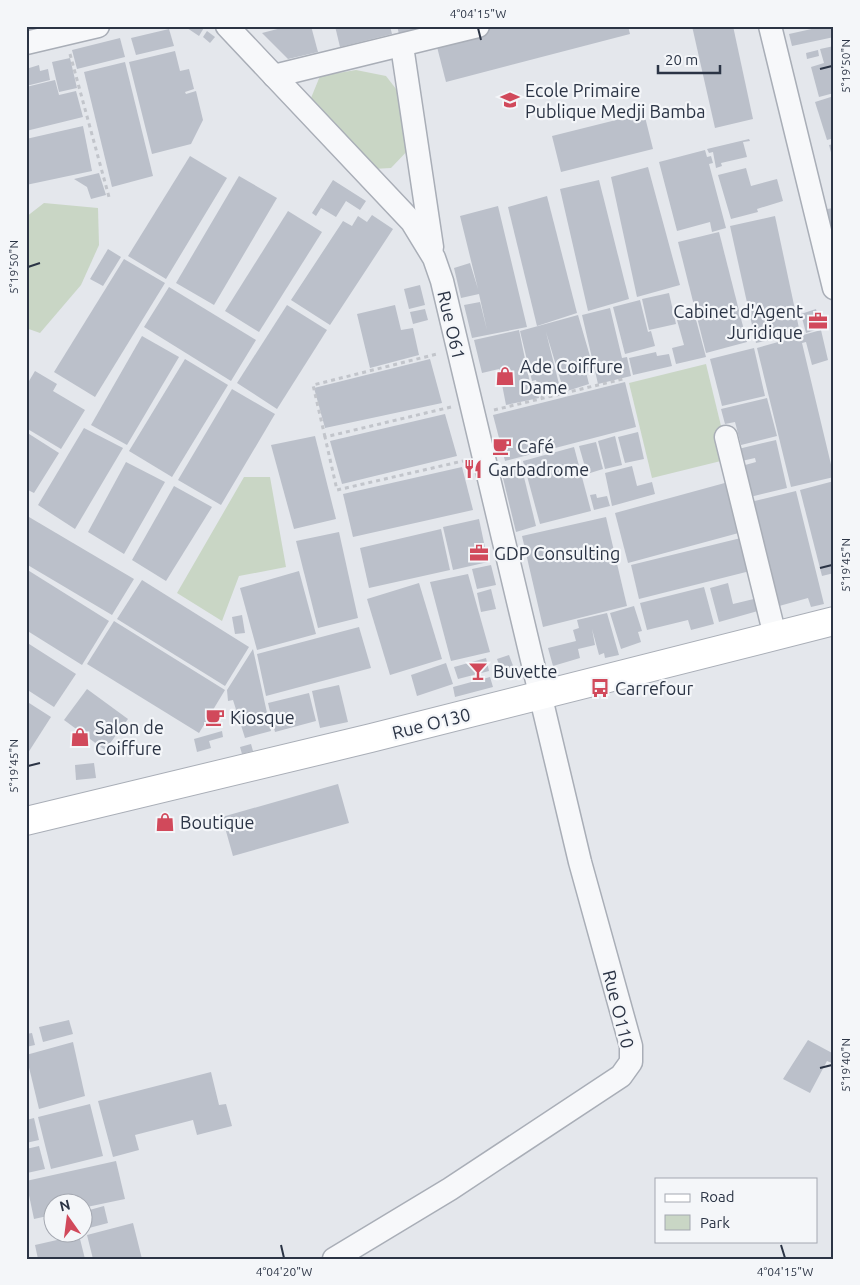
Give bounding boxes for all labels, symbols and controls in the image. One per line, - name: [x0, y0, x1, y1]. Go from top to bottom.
- text: 4°04'15"W: [450, 7, 506, 20]
- text: 5°19'50"N: [839, 39, 852, 93]
- scale bar: [658, 42, 720, 74]
- text: 20 m: [665, 51, 698, 68]
- place label: Ecole Primaire Publique Medji Bamba: [525, 80, 706, 121]
- school or university icon: Ecole Primaire Publique Medji Bamba: [499, 89, 521, 111]
- text: 5°19'50"N: [7, 240, 20, 294]
- street label: Rue O61: [434, 289, 470, 361]
- place label: Cabinet d'Agent Juridique: [673, 301, 803, 342]
- office icon: Cabinet d'Agent Juridique: [807, 310, 829, 332]
- place label: Ade Coiffure Dame: [520, 356, 623, 397]
- shop icon: Ade Coiffure Dame: [494, 365, 516, 387]
- cafe icon: Café: [491, 435, 513, 457]
- place label: Café: [517, 436, 554, 456]
- restaurant icon: Garbadrome: [462, 458, 484, 480]
- place label: Garbadrome: [488, 459, 589, 479]
- text: 5°19'45"N: [839, 538, 852, 592]
- office icon: GDP Consulting: [468, 542, 490, 564]
- place label: GDP Consulting: [494, 543, 620, 563]
- bar icon: Buvette: [467, 660, 489, 682]
- place label: Buvette: [493, 661, 557, 681]
- bus stop icon: Carrefour: [589, 677, 611, 699]
- place label: Carrefour: [615, 678, 694, 698]
- street label: Rue O130: [390, 704, 472, 742]
- cafe icon: Kiosque: [204, 706, 226, 728]
- place label: Kiosque: [230, 707, 295, 727]
- place label: Salon de Coiffure: [95, 717, 164, 758]
- shop icon: Salon de Coiffure: [69, 726, 91, 748]
- text: 5°19'45"N: [7, 739, 20, 793]
- shop icon: Boutique: [154, 811, 176, 833]
- place label: Boutique: [180, 812, 254, 832]
- street label: Rue O110: [600, 968, 638, 1050]
- text: 5°19'40"N: [839, 1038, 852, 1092]
- legend: [655, 1178, 818, 1242]
- text: Road: [700, 1188, 735, 1205]
- north arrow: [42, 1192, 92, 1242]
- text: N: [58, 1196, 72, 1214]
- text: Park: [700, 1214, 730, 1231]
- text: 4°04'20"W: [256, 1265, 312, 1278]
- text: 4°04'15"W: [757, 1265, 813, 1278]

